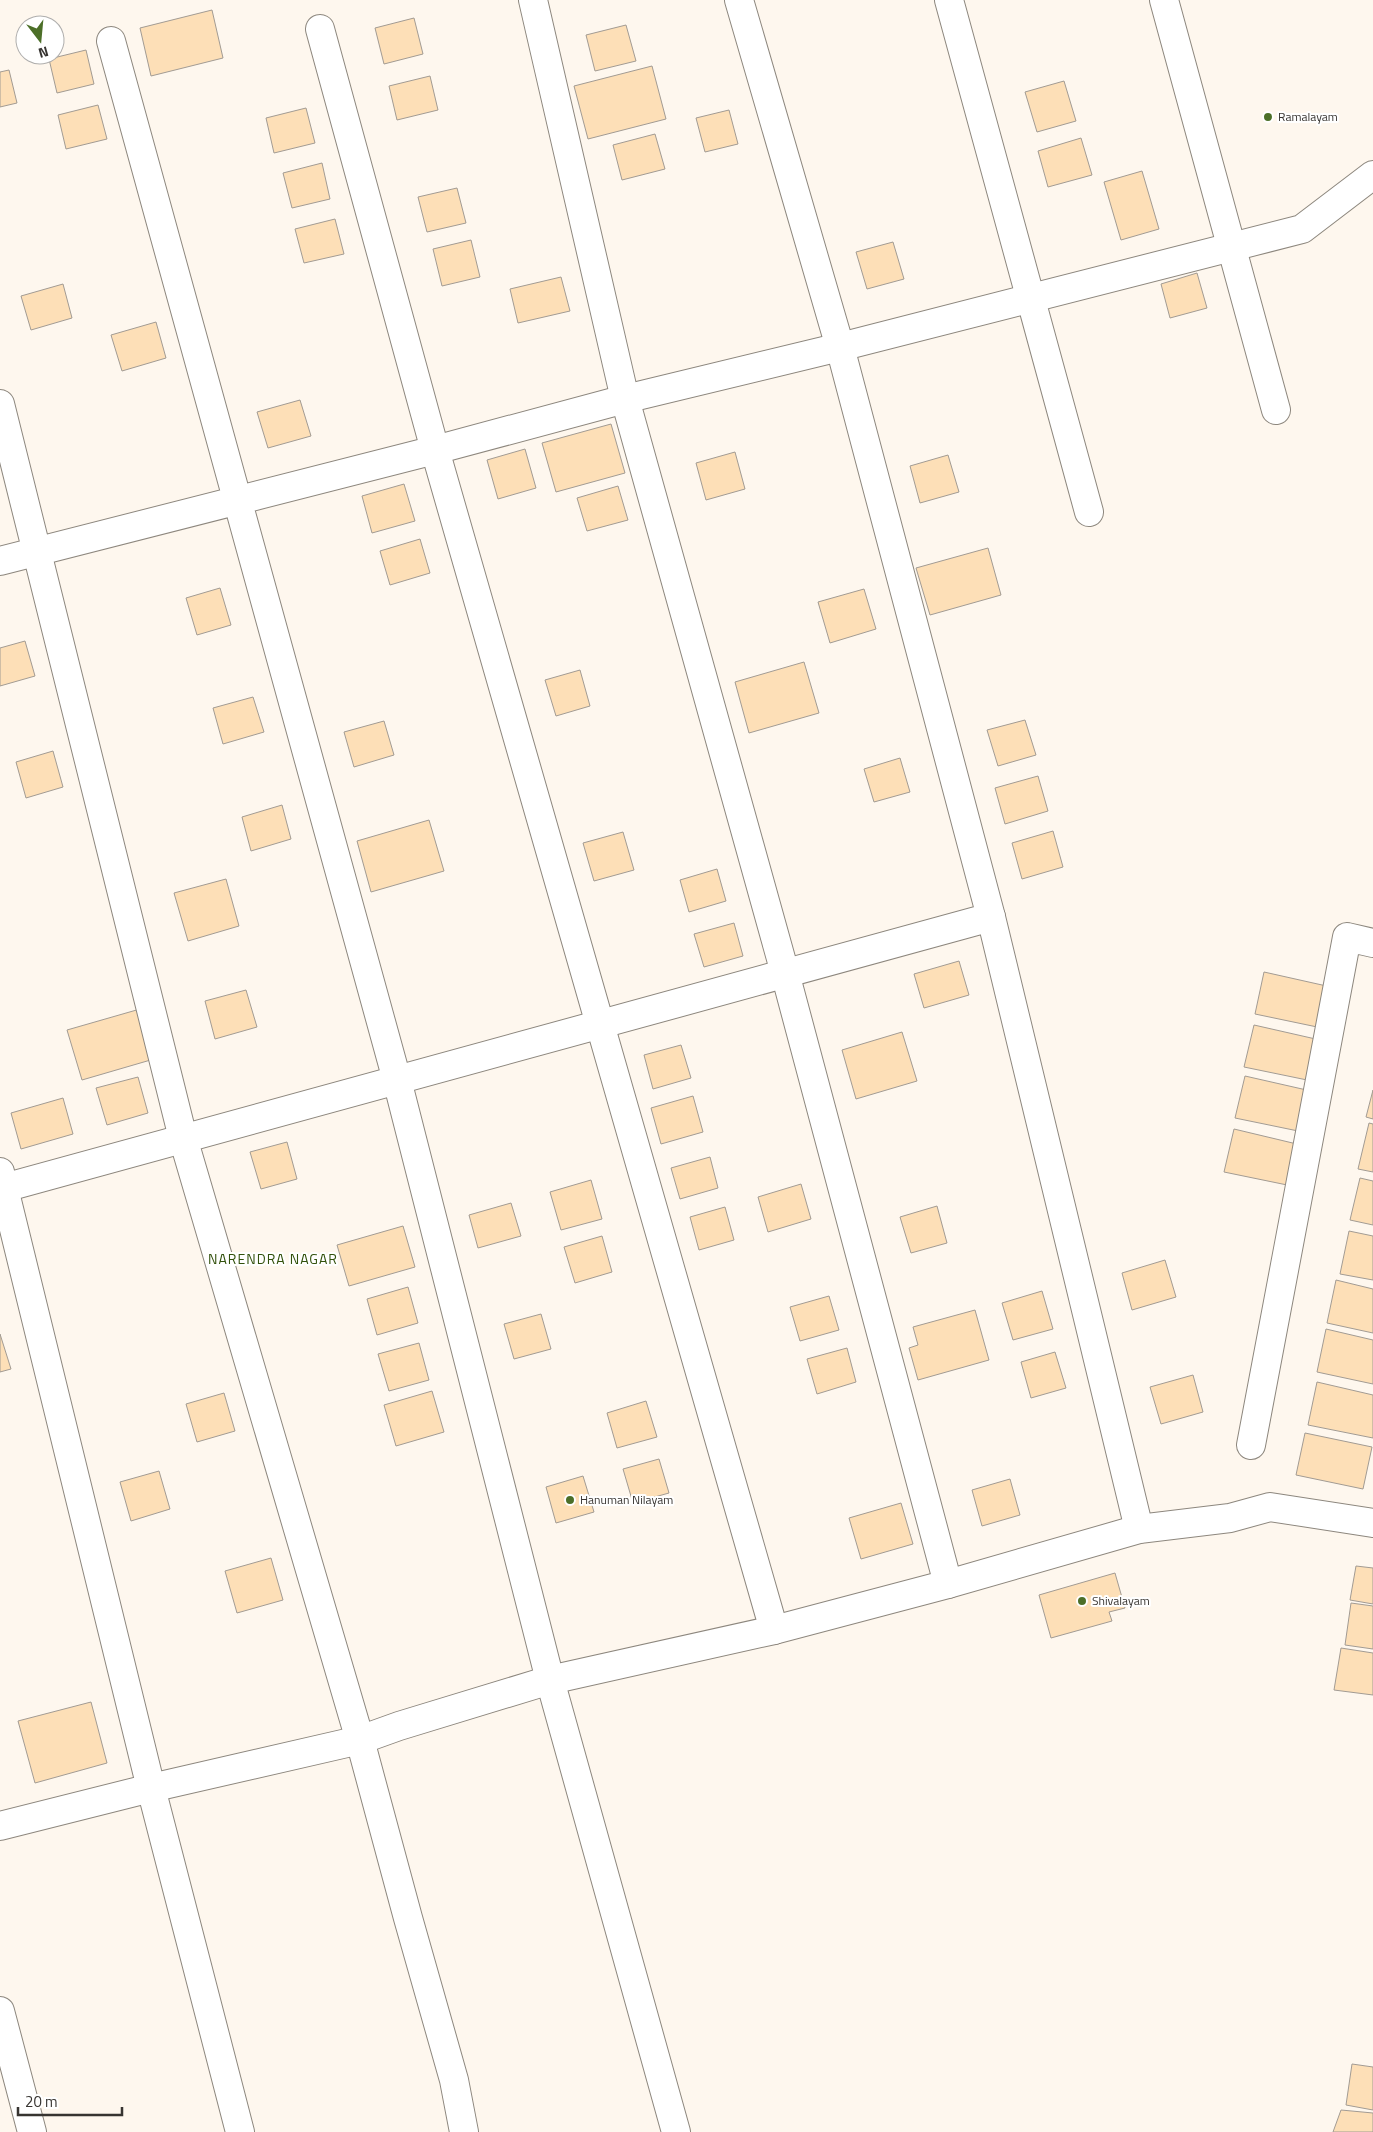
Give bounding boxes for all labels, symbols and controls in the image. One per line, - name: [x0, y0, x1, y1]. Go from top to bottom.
- north arrow: [15, 15, 65, 65]
- text: N: [36, 42, 51, 64]
- place label: Ramalayam: [1278, 107, 1338, 126]
- marker: Ramalayam: [1262, 111, 1274, 123]
- district label: NARENDRA NAGAR: [208, 1248, 338, 1269]
- place label: Hanuman Nilayam: [580, 1490, 673, 1509]
- marker: Hanuman Nilayam: [564, 1494, 576, 1506]
- place label: Shivalayam: [1092, 1591, 1150, 1610]
- marker: Shivalayam: [1076, 1595, 1088, 1607]
- scale bar: [18, 2084, 121, 2116]
- text: 20 m: [25, 2090, 58, 2113]

